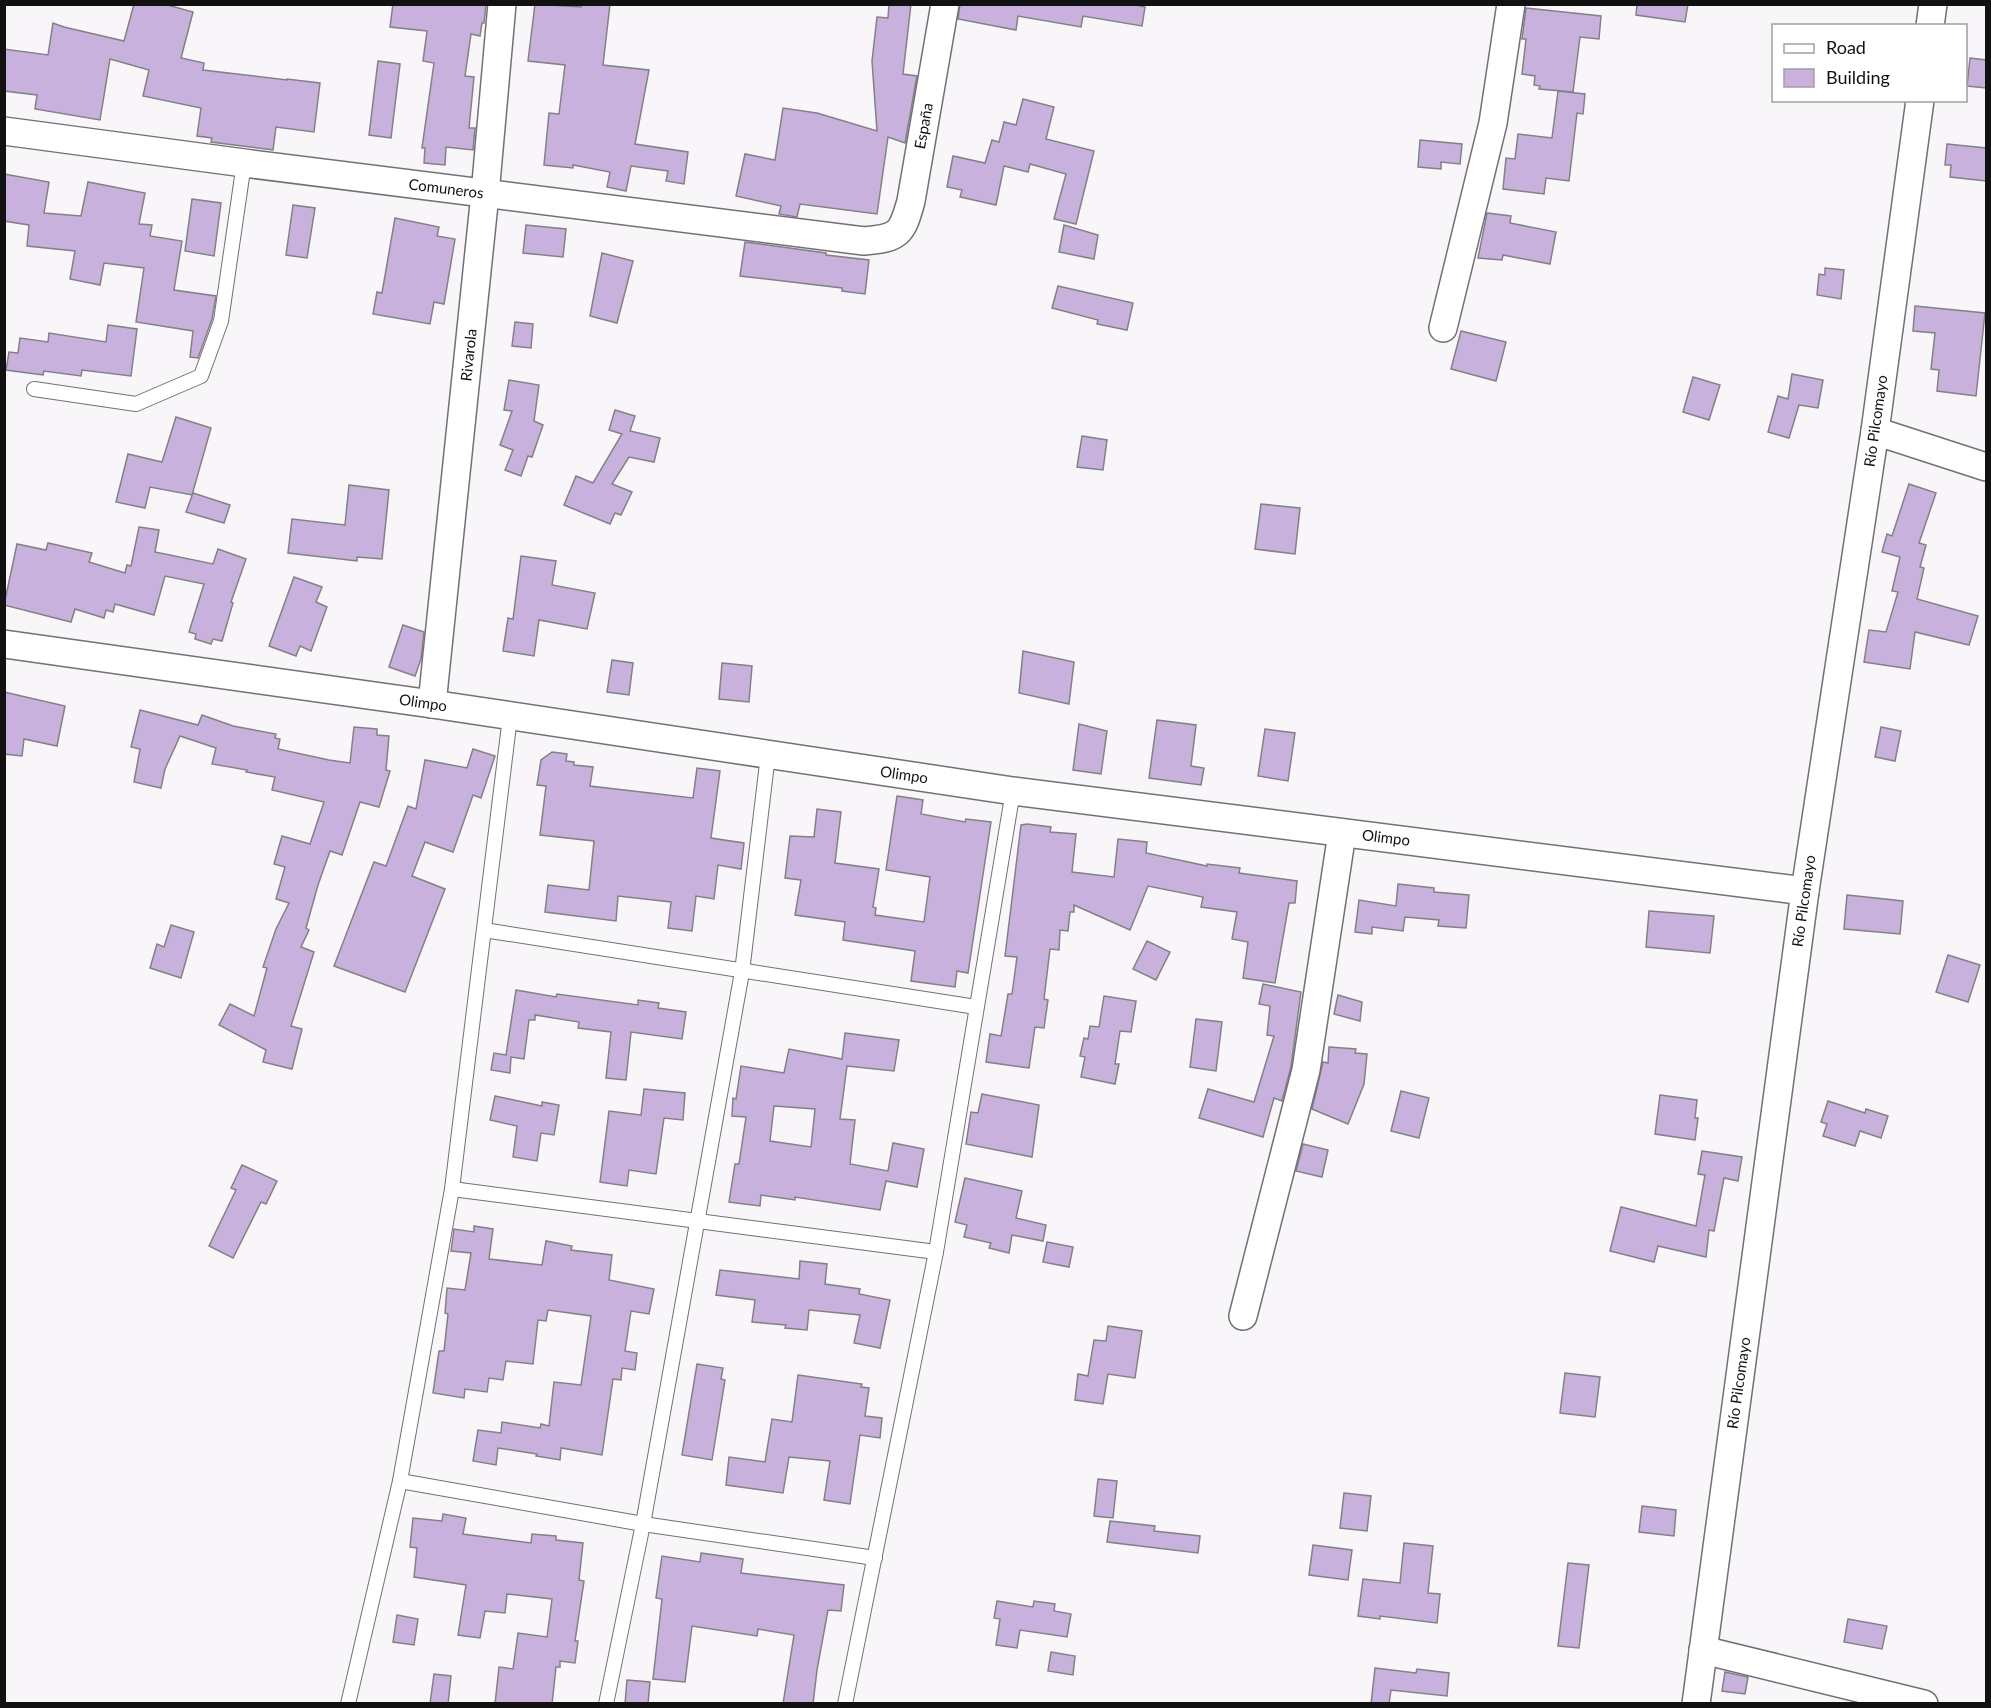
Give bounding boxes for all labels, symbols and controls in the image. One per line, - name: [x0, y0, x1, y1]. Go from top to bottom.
- legend: [1772, 24, 1967, 102]
- text: Road: [1826, 36, 1866, 58]
- text: Building: [1826, 66, 1890, 88]
- street label: España: [910, 101, 936, 150]
- street label: Comuneros: [408, 174, 485, 202]
- street label: Rivarola: [456, 328, 480, 382]
- street label: Río Pilcomayo: [1860, 374, 1890, 468]
- street label: Olimpo: [398, 690, 448, 714]
- street label: Olimpo: [879, 762, 929, 786]
- street label: Olimpo: [1361, 825, 1411, 849]
- street label: Río Pilcomayo: [1788, 854, 1818, 948]
- street label: Río Pilcomayo: [1723, 1336, 1753, 1430]

